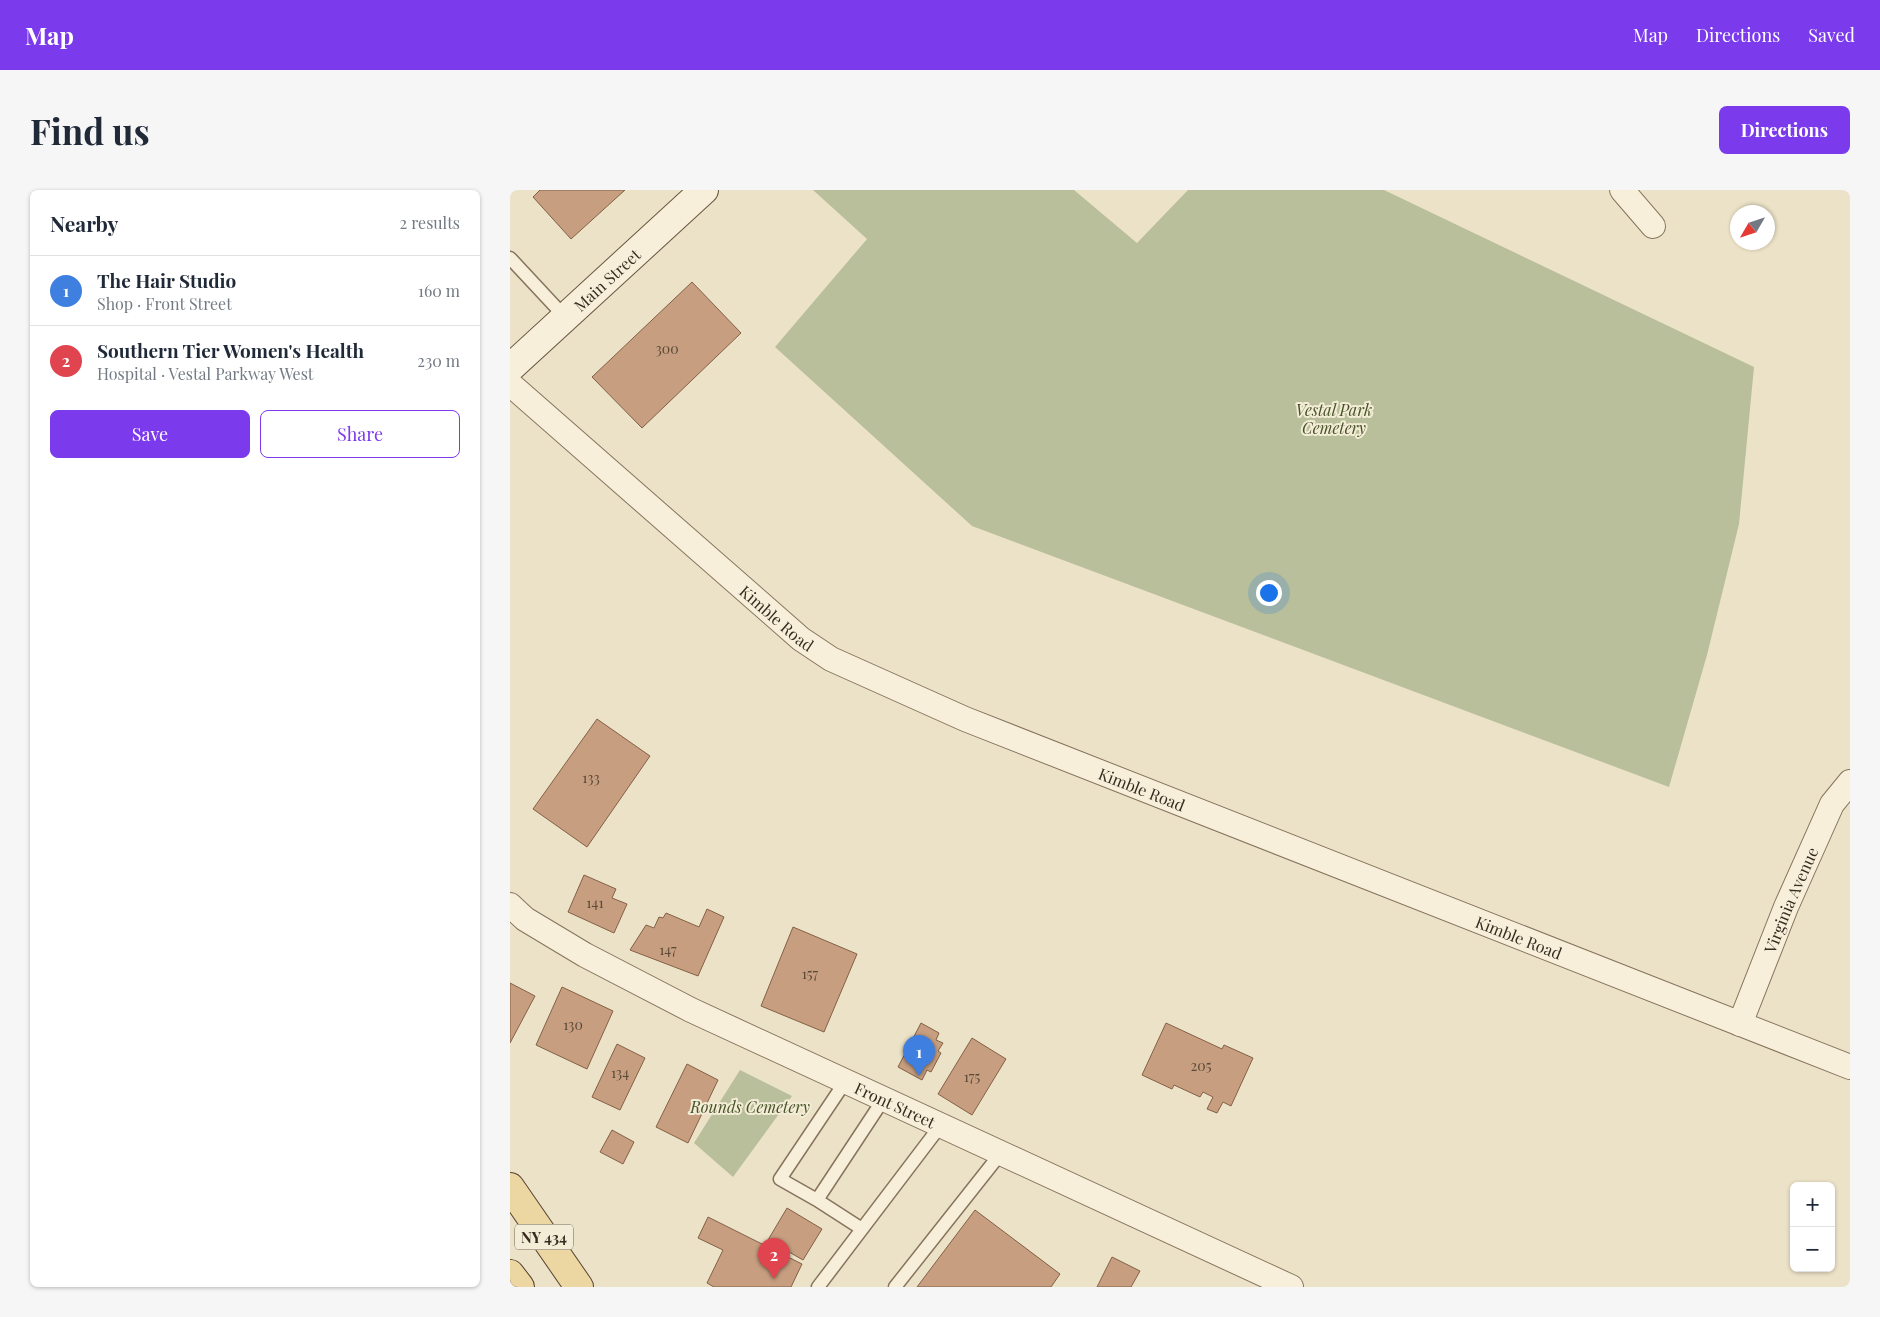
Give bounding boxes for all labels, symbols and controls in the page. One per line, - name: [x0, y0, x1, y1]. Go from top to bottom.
- text: Map: [25, 19, 74, 51]
- text: Map: [1633, 23, 1668, 47]
- text: Directions: [1696, 23, 1780, 47]
- text: Saved: [1808, 23, 1855, 47]
- button: Directions: [1719, 106, 1850, 154]
- text: Find us: [30, 107, 150, 154]
- north arrow: [1730, 205, 1775, 250]
- text: Nearby: [50, 209, 119, 237]
- text: 2 results: [400, 212, 460, 233]
- street label: Main Street: [569, 243, 644, 315]
- text: The Hair Studio: [97, 267, 236, 293]
- text: 1: [63, 280, 69, 301]
- text: 160 m: [418, 280, 460, 301]
- text: Shop · Front Street: [97, 293, 232, 314]
- text: Southern Tier Women's Health: [97, 337, 364, 363]
- house number: 300: [655, 339, 679, 358]
- text: 2: [62, 350, 70, 371]
- text: 230 m: [417, 350, 460, 371]
- text: Hospital · Vestal Parkway West: [97, 363, 313, 384]
- park label: Vestal Park Cemetery: [1296, 399, 1372, 438]
- button: Save: [50, 410, 250, 458]
- button: Share: [260, 410, 460, 458]
- street label: Kimble Road: [736, 580, 818, 655]
- your location: [1256, 580, 1282, 606]
- street label: Kimble Road: [1096, 762, 1188, 815]
- house number: 133: [582, 768, 600, 787]
- street label: Virginia Avenue: [1758, 844, 1822, 957]
- house number: 141: [586, 893, 604, 912]
- street label: Kimble Road: [1473, 910, 1565, 963]
- house number: 147: [659, 940, 677, 959]
- house number: 157: [802, 964, 819, 983]
- house number: 130: [563, 1015, 583, 1034]
- pin: 1: [903, 1035, 935, 1076]
- house number: 205: [1191, 1056, 1212, 1075]
- house number: 134: [611, 1063, 629, 1082]
- house number: 175: [964, 1067, 981, 1086]
- street label: Front Street: [852, 1077, 939, 1132]
- park label: Rounds Cemetery: [689, 1096, 810, 1117]
- map controls: [1790, 1182, 1835, 1272]
- button: +: [1790, 1182, 1835, 1227]
- road number: NY 434: [515, 1224, 573, 1250]
- button: −: [1790, 1227, 1835, 1272]
- pin: 2: [758, 1238, 790, 1279]

